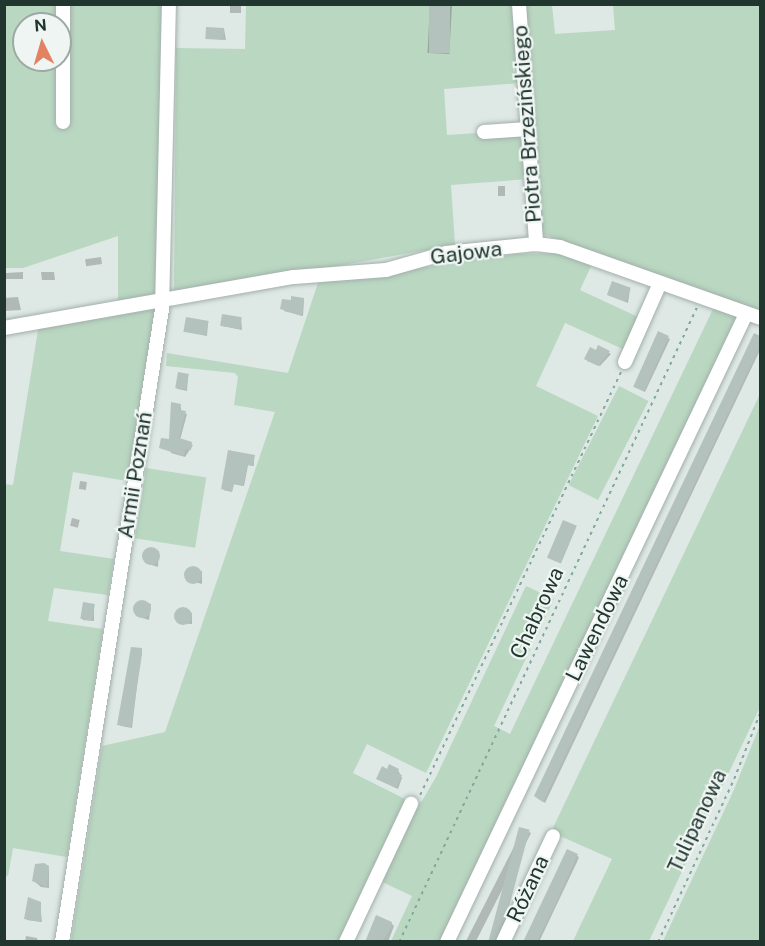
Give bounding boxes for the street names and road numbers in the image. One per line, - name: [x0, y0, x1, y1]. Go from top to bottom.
- street label: Piotra Brzezińskiego: [508, 24, 546, 224]
- street label: Gajowa: [429, 236, 503, 270]
- street label: Armii Poznań: [113, 410, 157, 540]
- street label: Chabrowa: [505, 563, 569, 663]
- street label: Lawendowa: [560, 571, 634, 685]
- street label: Tulipanowa: [662, 765, 732, 877]
- street label: Różana: [502, 852, 554, 926]

